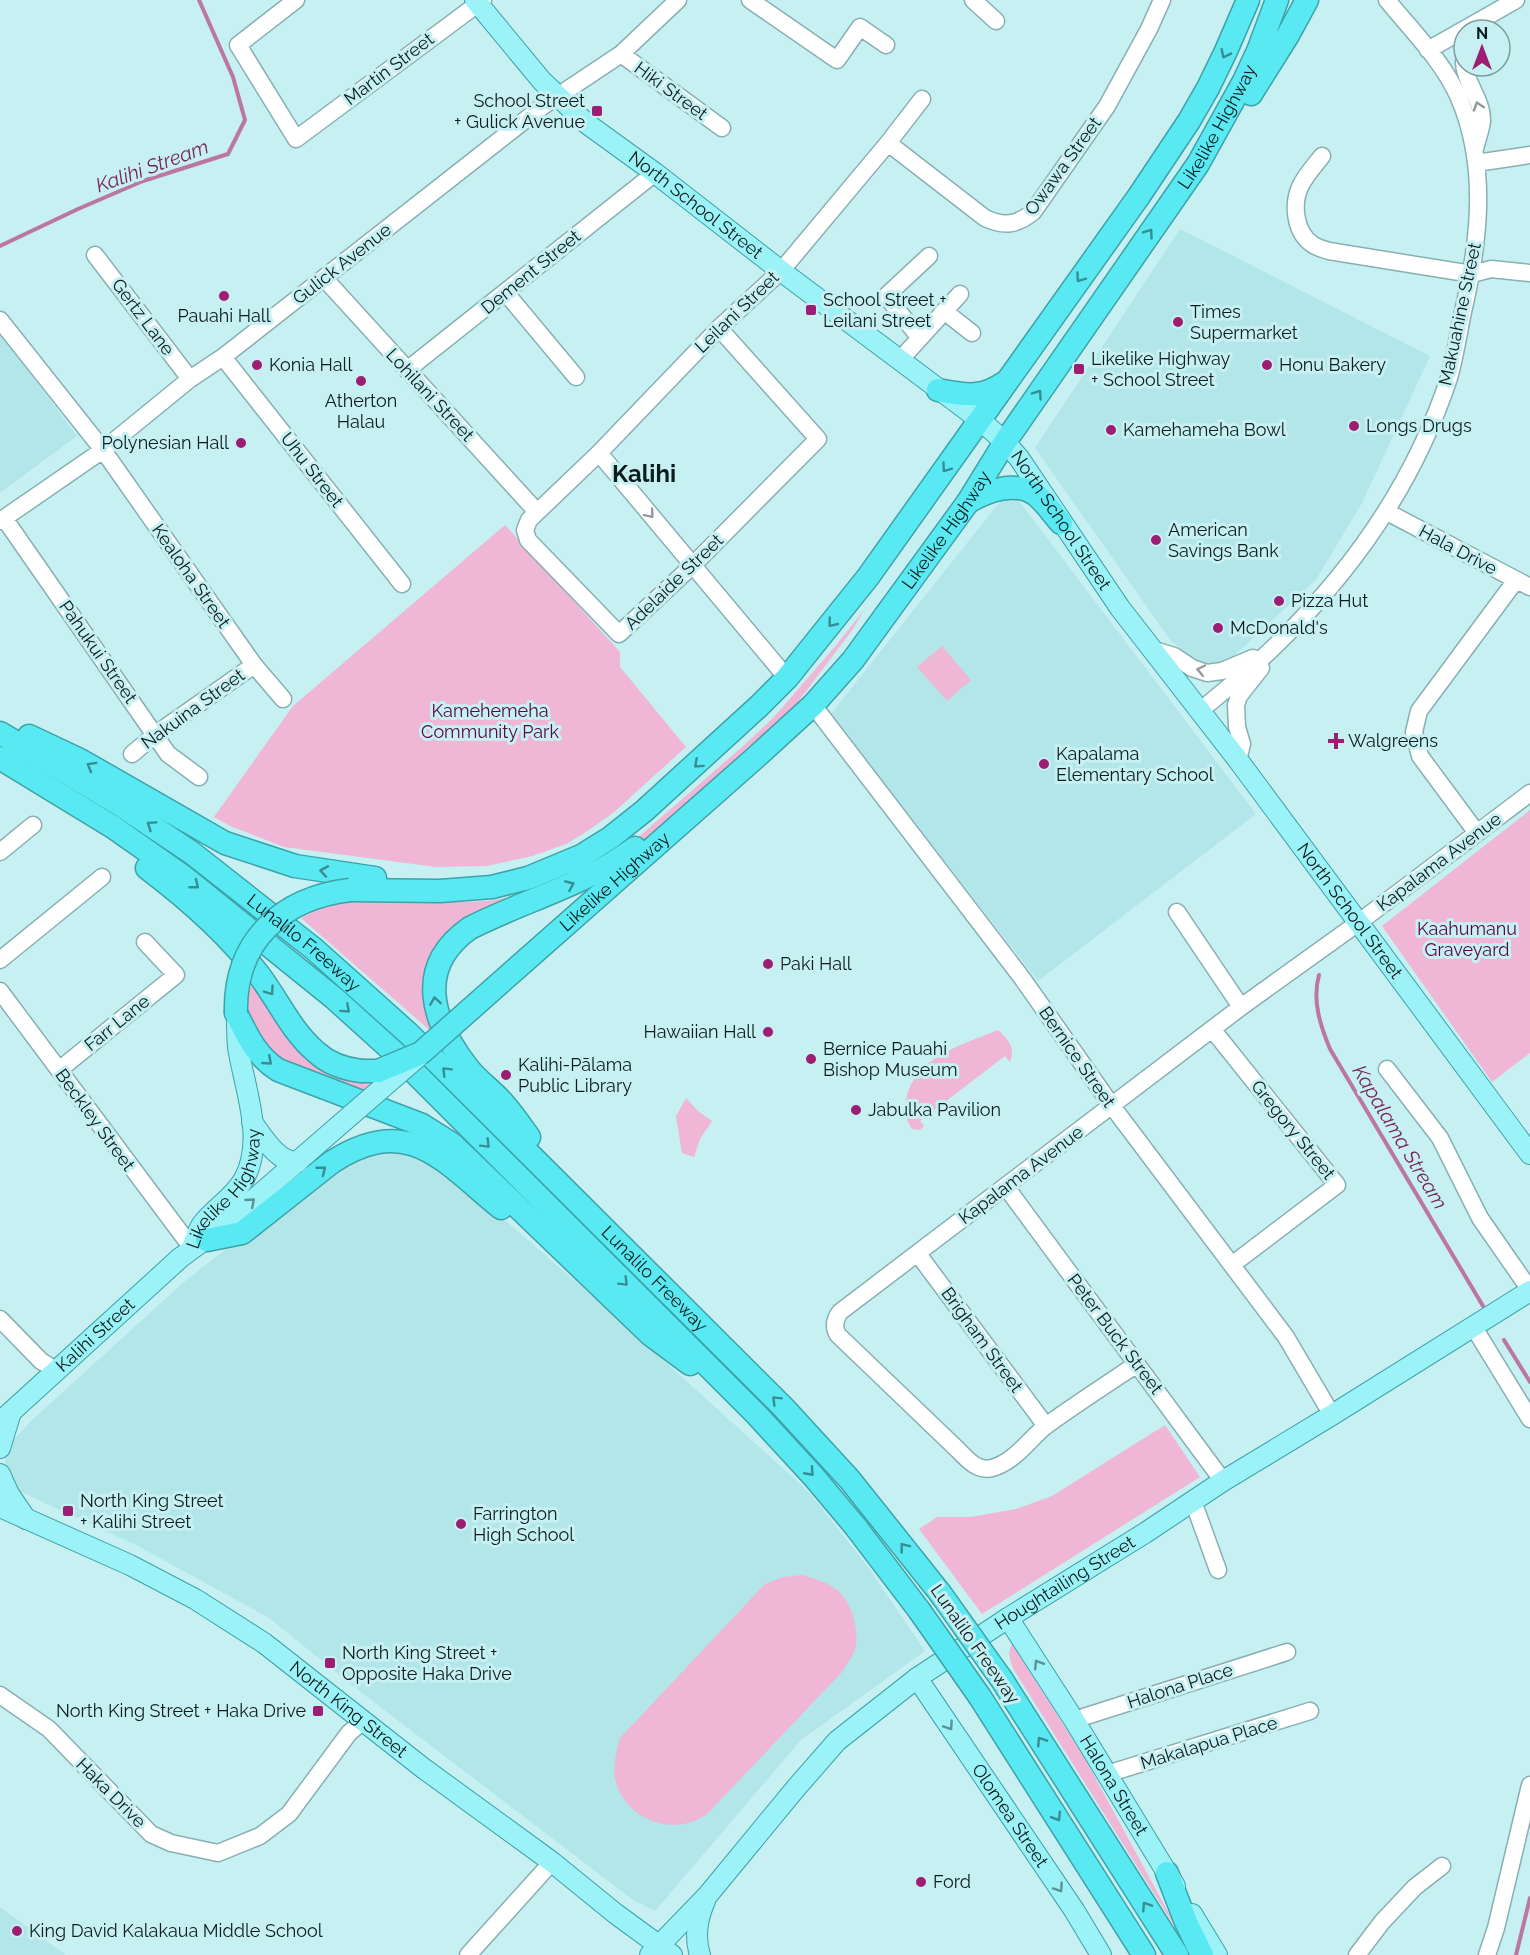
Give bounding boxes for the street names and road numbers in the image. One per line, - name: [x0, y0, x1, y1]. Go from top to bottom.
- street label: Martin Street: [340, 28, 438, 109]
- street label: Hiki Street: [631, 57, 712, 124]
- street label: Likelike Highway: [1173, 61, 1260, 193]
- street label: Owawa Street: [1020, 113, 1105, 219]
- street label: North School Street: [625, 147, 767, 263]
- street label: Gulick Avenue: [288, 218, 395, 309]
- street label: Dement Street: [477, 225, 584, 318]
- street label: Makuahine Street: [1434, 241, 1485, 387]
- street label: Leilani Street: [690, 266, 783, 357]
- street label: Gertz Lane: [108, 274, 179, 360]
- street label: Lohilani Street: [382, 344, 479, 445]
- street label: Uhu Street: [277, 428, 348, 511]
- street label: North School Street: [1007, 446, 1116, 594]
- street label: Likelike Highway: [897, 467, 995, 593]
- street label: Kealoha Street: [148, 520, 235, 632]
- street label: Hala Drive: [1416, 520, 1501, 579]
- street label: Adelaide Street: [620, 529, 727, 634]
- street label: Pahukui Street: [55, 596, 142, 707]
- street label: Nakuina Street: [137, 664, 248, 753]
- street label: Kapalama Avenue: [1372, 808, 1505, 915]
- street label: Likelike Highway: [555, 827, 674, 935]
- street label: North School Street: [1293, 839, 1407, 983]
- street label: Lunalilo Freeway: [243, 889, 365, 996]
- street label: Farr Lane: [80, 990, 154, 1055]
- street label: Bernice Street: [1035, 1002, 1120, 1111]
- street label: Beckley Street: [51, 1065, 139, 1175]
- street label: Gregory Street: [1247, 1076, 1340, 1183]
- street label: Kapalama Avenue: [954, 1121, 1087, 1228]
- street label: Likelike Highway: [182, 1128, 264, 1251]
- street label: Lunalilo Freeway: [598, 1221, 712, 1336]
- street label: Peter Buck Street: [1063, 1269, 1167, 1398]
- street label: Brigham Street: [937, 1283, 1028, 1396]
- street label: Kalihi Street: [51, 1294, 139, 1376]
- street label: Houghtailing Street: [991, 1531, 1138, 1634]
- street label: Lunalilo Freeway: [926, 1580, 1025, 1708]
- street label: North King Street: [286, 1656, 412, 1762]
- street label: Halona Place: [1124, 1658, 1236, 1712]
- street label: Makalapua Place: [1138, 1712, 1280, 1773]
- street label: Halona Street: [1076, 1731, 1153, 1839]
- street label: Haka Drive: [72, 1753, 151, 1832]
- street label: Olomea Street: [968, 1759, 1053, 1871]

